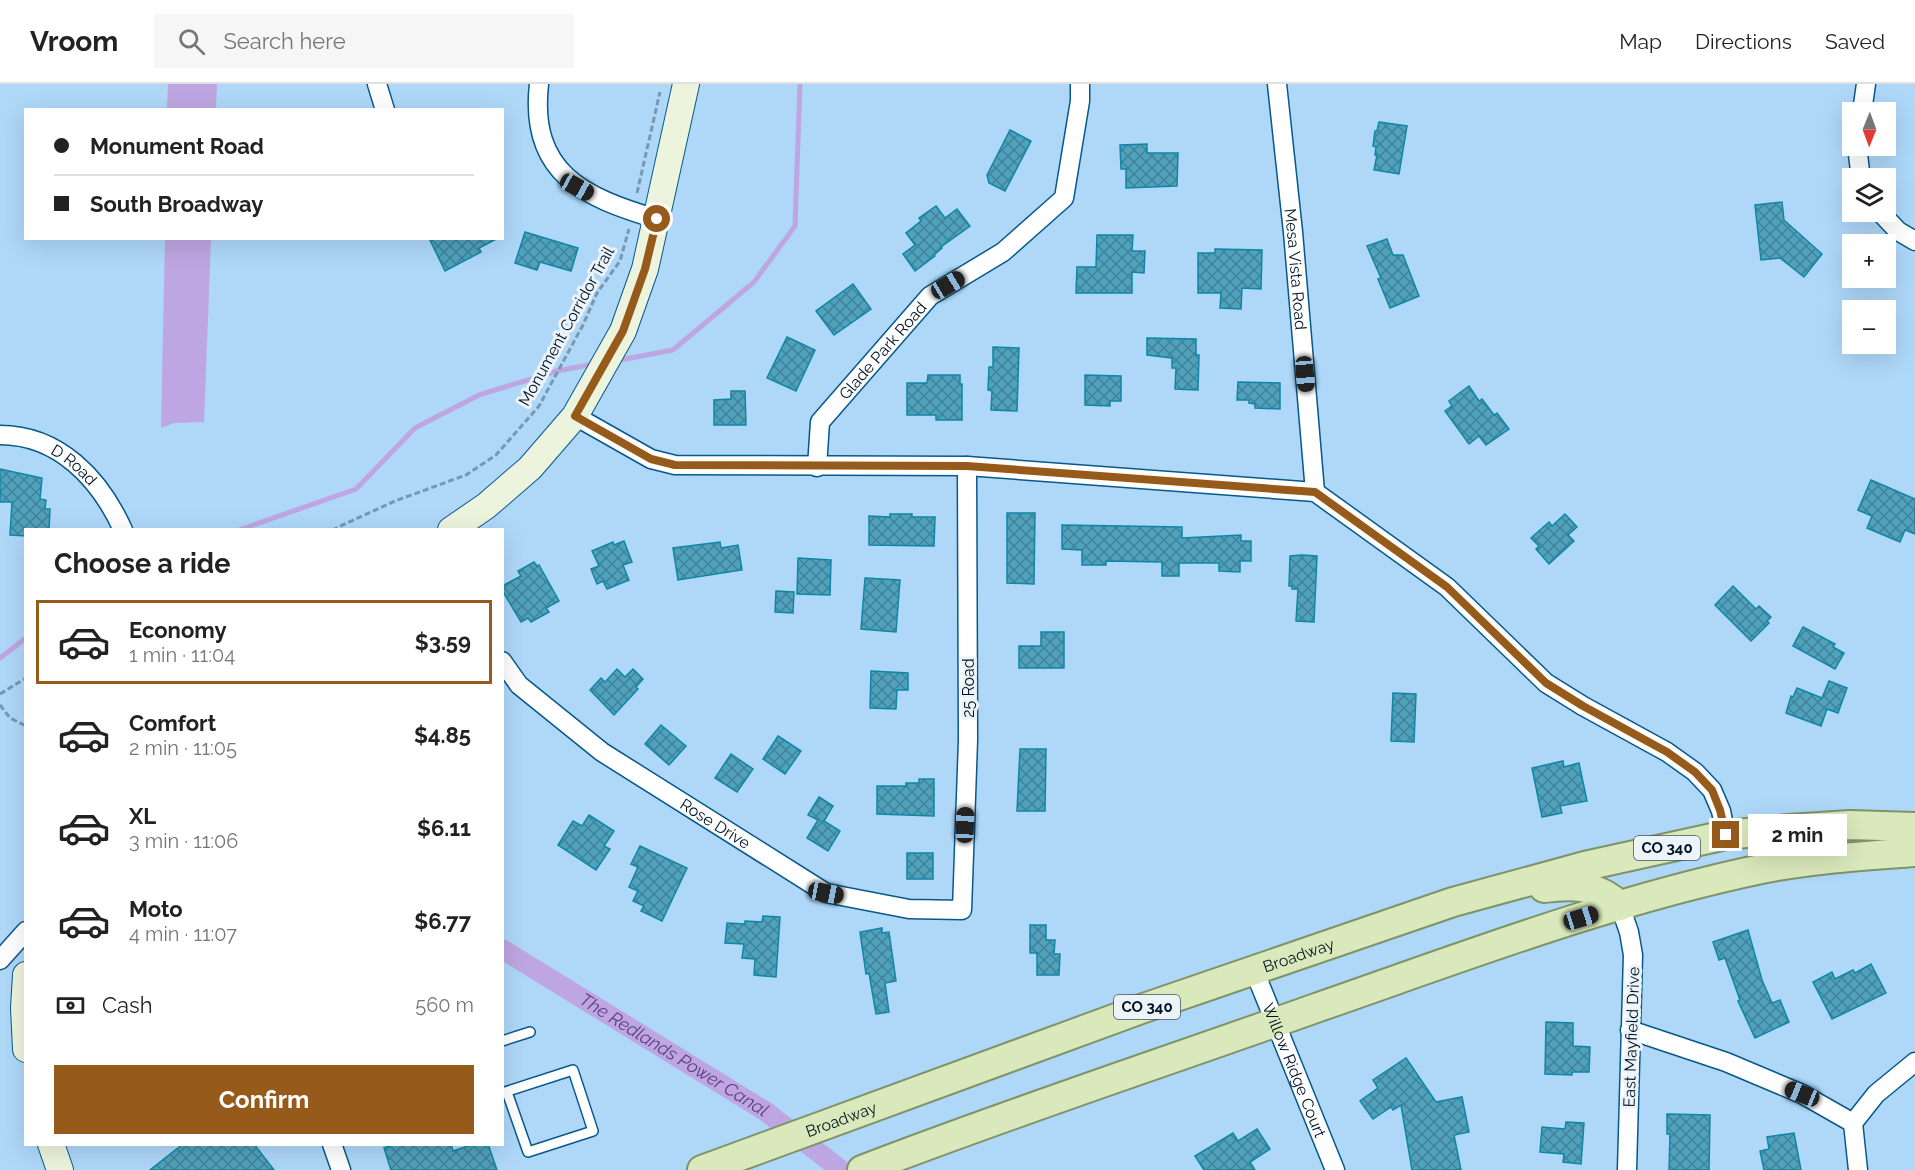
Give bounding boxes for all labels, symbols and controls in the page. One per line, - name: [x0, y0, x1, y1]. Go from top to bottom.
- search box: [154, 14, 574, 68]
- text: Vroom: [30, 25, 118, 58]
- icon: search: [175, 25, 208, 58]
- text: Search here: [223, 28, 346, 54]
- text: Map: [1619, 29, 1662, 54]
- text: Directions: [1695, 29, 1792, 54]
- text: Saved: [1825, 29, 1885, 54]
- north arrow: [1842, 102, 1896, 156]
- map controls: [1842, 102, 1896, 354]
- text: Monument Road: [90, 133, 264, 159]
- button: layers: [1842, 168, 1896, 222]
- car: [557, 170, 597, 204]
- text: South Broadway: [90, 191, 263, 217]
- route start: [643, 205, 670, 232]
- street label: Mesa Vista Road: [1280, 207, 1310, 331]
- button: +: [1842, 234, 1896, 288]
- street label: Monument Corridor Trail: [515, 243, 618, 409]
- car: [928, 268, 968, 302]
- street label: Glade Park Road: [835, 298, 930, 404]
- button: −: [1842, 300, 1896, 354]
- car: [1294, 355, 1316, 393]
- street label: D Road: [48, 440, 101, 489]
- text: Choose a ride: [54, 548, 230, 579]
- icon: car: [57, 615, 111, 669]
- text: Economy: [129, 617, 227, 643]
- text: $3.59: [415, 629, 471, 655]
- text: 1 min · 11:04: [129, 643, 235, 667]
- street label: 25 Road: [959, 658, 978, 718]
- icon: car: [57, 708, 111, 762]
- text: Comfort: [129, 710, 216, 736]
- text: $4.85: [414, 722, 471, 748]
- text: 2 min · 11:05: [129, 736, 237, 760]
- street label: Rose Drive: [677, 795, 754, 853]
- icon: car: [57, 801, 111, 855]
- text: XL: [129, 803, 156, 829]
- car: [955, 807, 975, 843]
- callout: 2 min: [1747, 814, 1846, 856]
- text: $6.11: [417, 815, 471, 841]
- route end: [1712, 821, 1739, 848]
- text: 2 min: [1772, 823, 1823, 847]
- text: 3 min · 11:06: [129, 829, 238, 853]
- road number: CO 340: [1634, 836, 1700, 860]
- car: [807, 881, 845, 905]
- icon: car: [57, 894, 111, 948]
- text: Moto: [129, 896, 183, 922]
- car: [1561, 904, 1601, 932]
- text: $6.77: [414, 908, 471, 934]
- text: 4 min · 11:07: [129, 922, 237, 946]
- street label: Broadway: [1260, 934, 1337, 977]
- street label: East Mayfield Drive: [1620, 966, 1643, 1108]
- water label: The Redlands Power Canal: [576, 988, 773, 1121]
- icon: cash: [54, 989, 87, 1022]
- text: Cash: [102, 992, 153, 1018]
- text: 560 m: [415, 993, 474, 1017]
- road number: CO 340: [1114, 995, 1180, 1019]
- street label: Willow Ridge Court: [1258, 1000, 1330, 1141]
- button: Confirm: [54, 1065, 474, 1134]
- car: [1782, 1079, 1822, 1109]
- street label: Broadway: [803, 1098, 880, 1141]

